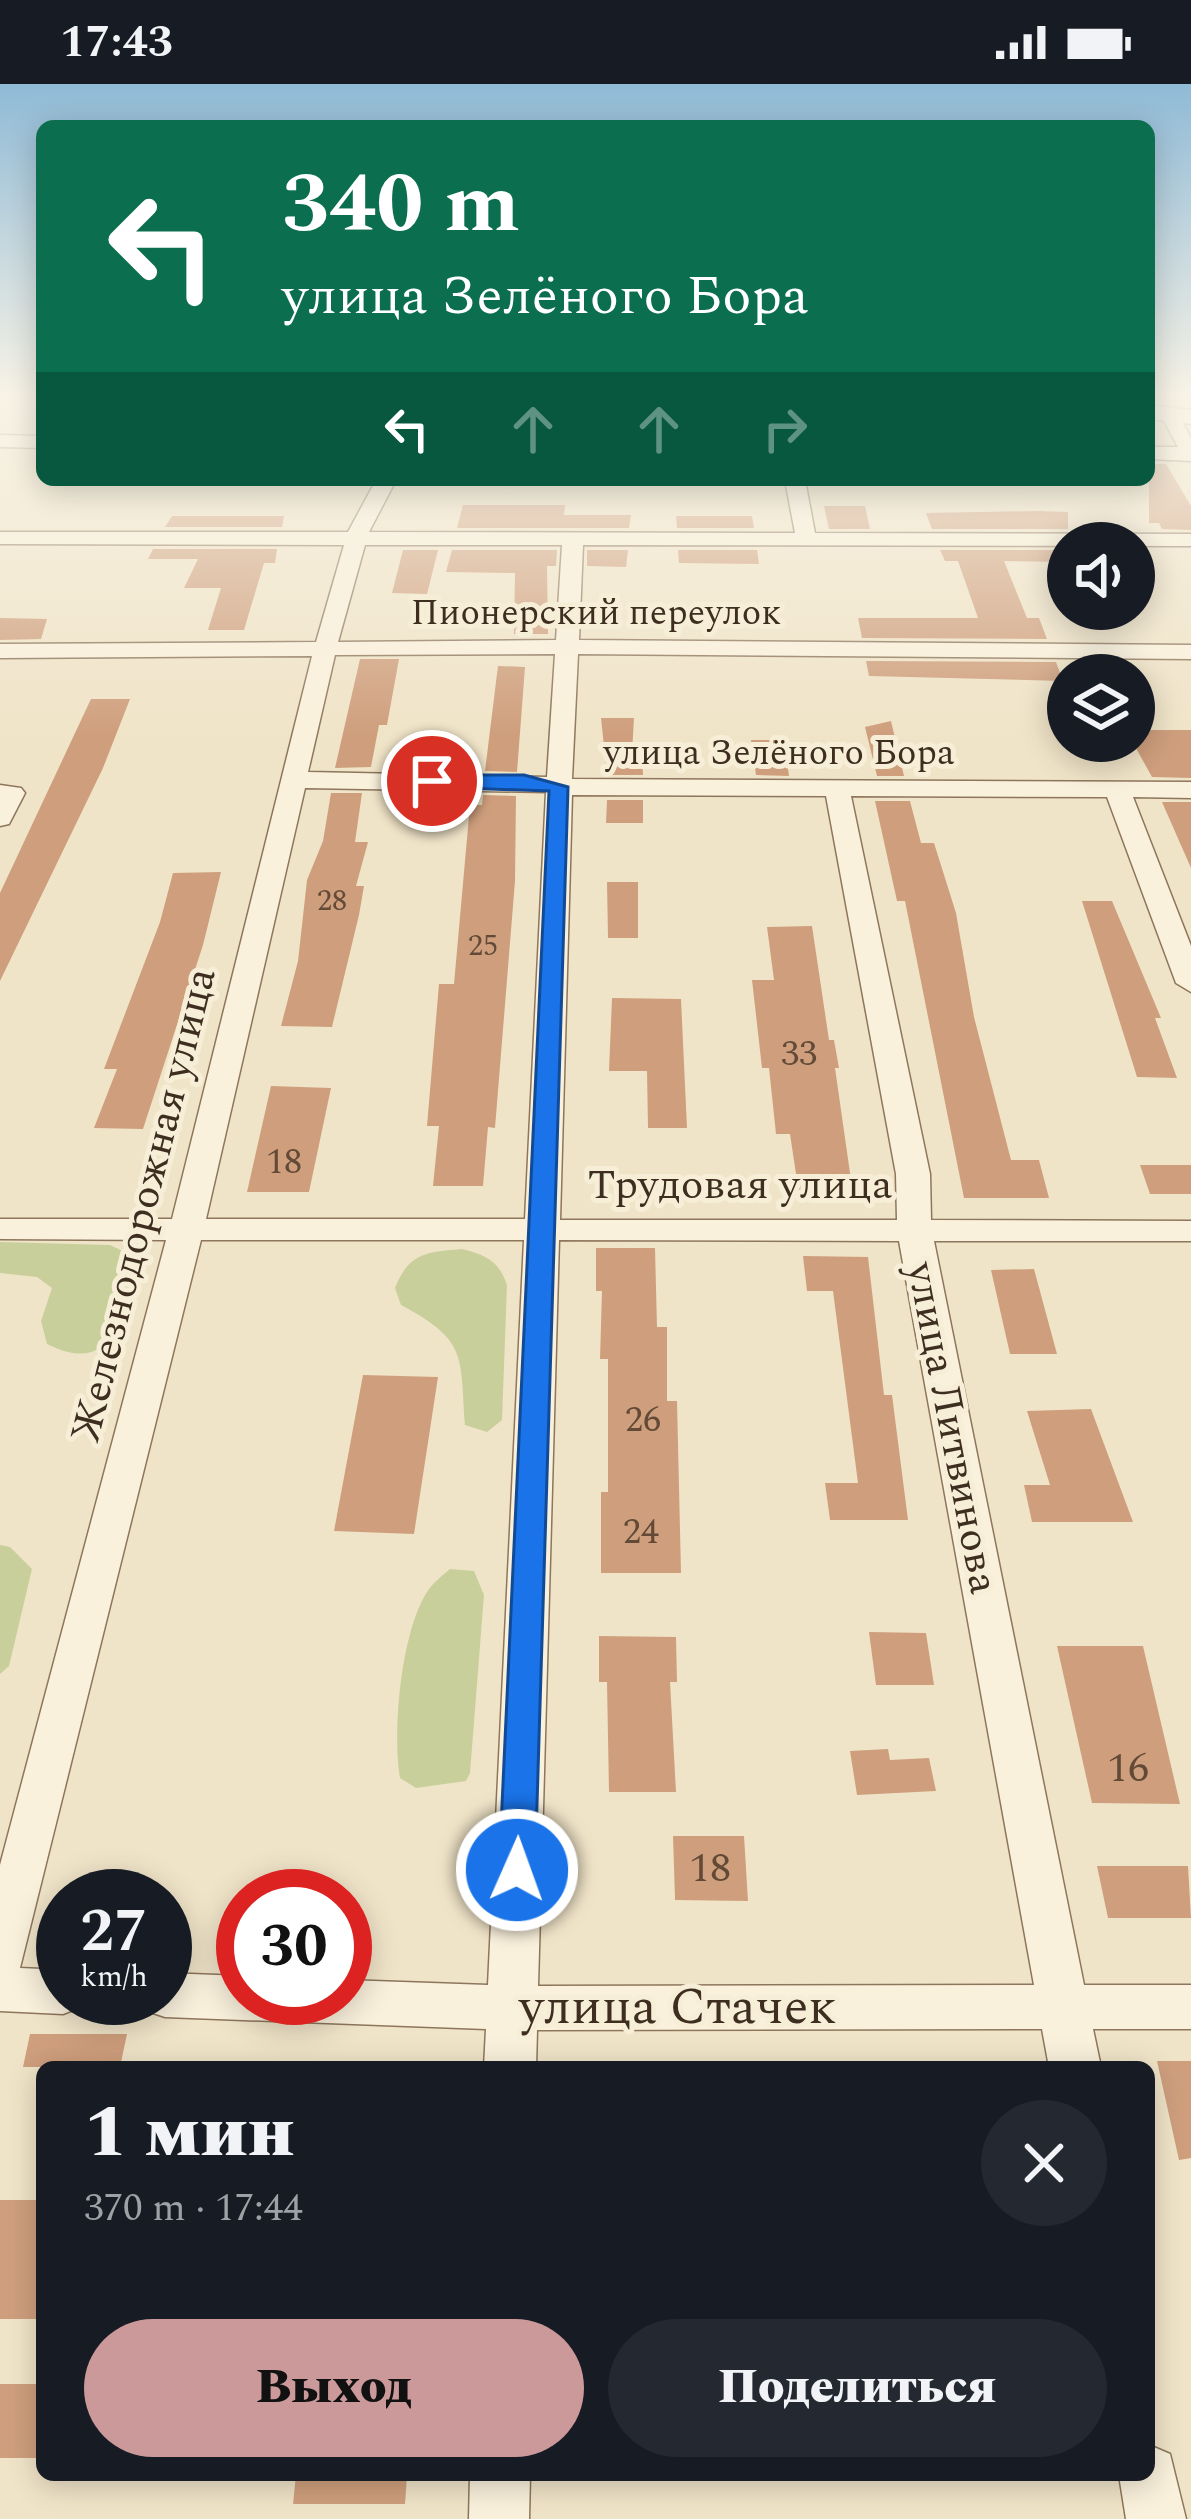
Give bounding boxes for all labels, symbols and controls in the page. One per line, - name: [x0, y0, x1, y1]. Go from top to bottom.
- text: 17:43: [60, 8, 173, 77]
- text: 340 m: [282, 141, 520, 269]
- icon: left: [84, 168, 240, 324]
- text: улица Зелёного Бора: [282, 256, 809, 338]
- icon: left: [374, 396, 440, 462]
- icon: ahead: [500, 396, 566, 462]
- icon: ahead: [626, 396, 692, 462]
- icon: right: [752, 396, 818, 462]
- map controls: [1047, 522, 1155, 762]
- button: sound: [1047, 522, 1155, 630]
- street label: Пионерский переулок: [411, 586, 781, 641]
- button: layers: [1047, 654, 1155, 762]
- street label: улица Зелёного Бора: [602, 726, 955, 781]
- pin: [381, 730, 483, 832]
- icon: arrive: [399, 748, 465, 814]
- house number: 28: [317, 878, 347, 924]
- house number: 25: [468, 923, 498, 969]
- street label: Железнодорожная улица: [55, 961, 234, 1449]
- house number: 33: [781, 1027, 817, 1082]
- house number: 18: [266, 1135, 302, 1190]
- street label: Трудовая улица: [588, 1154, 893, 1217]
- street label: улица Литвинова: [889, 1256, 1015, 1600]
- house number: 26: [625, 1393, 661, 1448]
- house number: 24: [623, 1505, 659, 1560]
- house number: 16: [1107, 1737, 1149, 1800]
- position arrow: [454, 1807, 580, 1933]
- house number: 18: [689, 1837, 731, 1900]
- speed limit sign: 30: [216, 1869, 372, 2025]
- text: 27: [80, 1886, 148, 1978]
- text: km/h: [80, 1954, 148, 2000]
- street label: улица Стачек: [517, 1969, 837, 2047]
- text: 1 мин: [84, 2079, 295, 2188]
- button: close: [981, 2100, 1107, 2226]
- text: 370 m · 17:44: [84, 2179, 303, 2238]
- button: Выход: [84, 2319, 584, 2457]
- button: Поделиться: [608, 2319, 1107, 2457]

